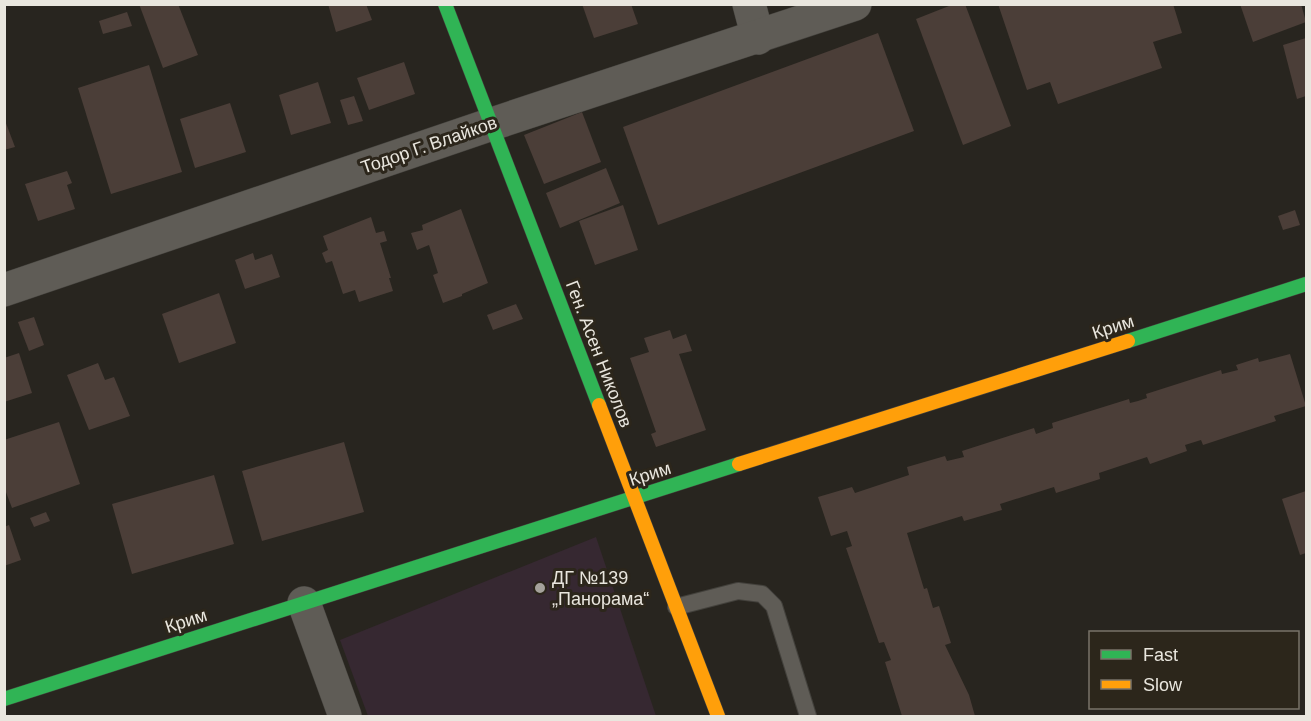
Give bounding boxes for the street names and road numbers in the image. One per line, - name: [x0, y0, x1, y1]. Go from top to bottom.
- street label: Тодор Г. Влайков: [358, 112, 500, 178]
- street label: Ген. Асен Николов: [562, 278, 636, 430]
- street label: Крим: [1089, 311, 1137, 343]
- street label: Крим: [626, 458, 674, 490]
- street label: Крим: [162, 605, 210, 637]

